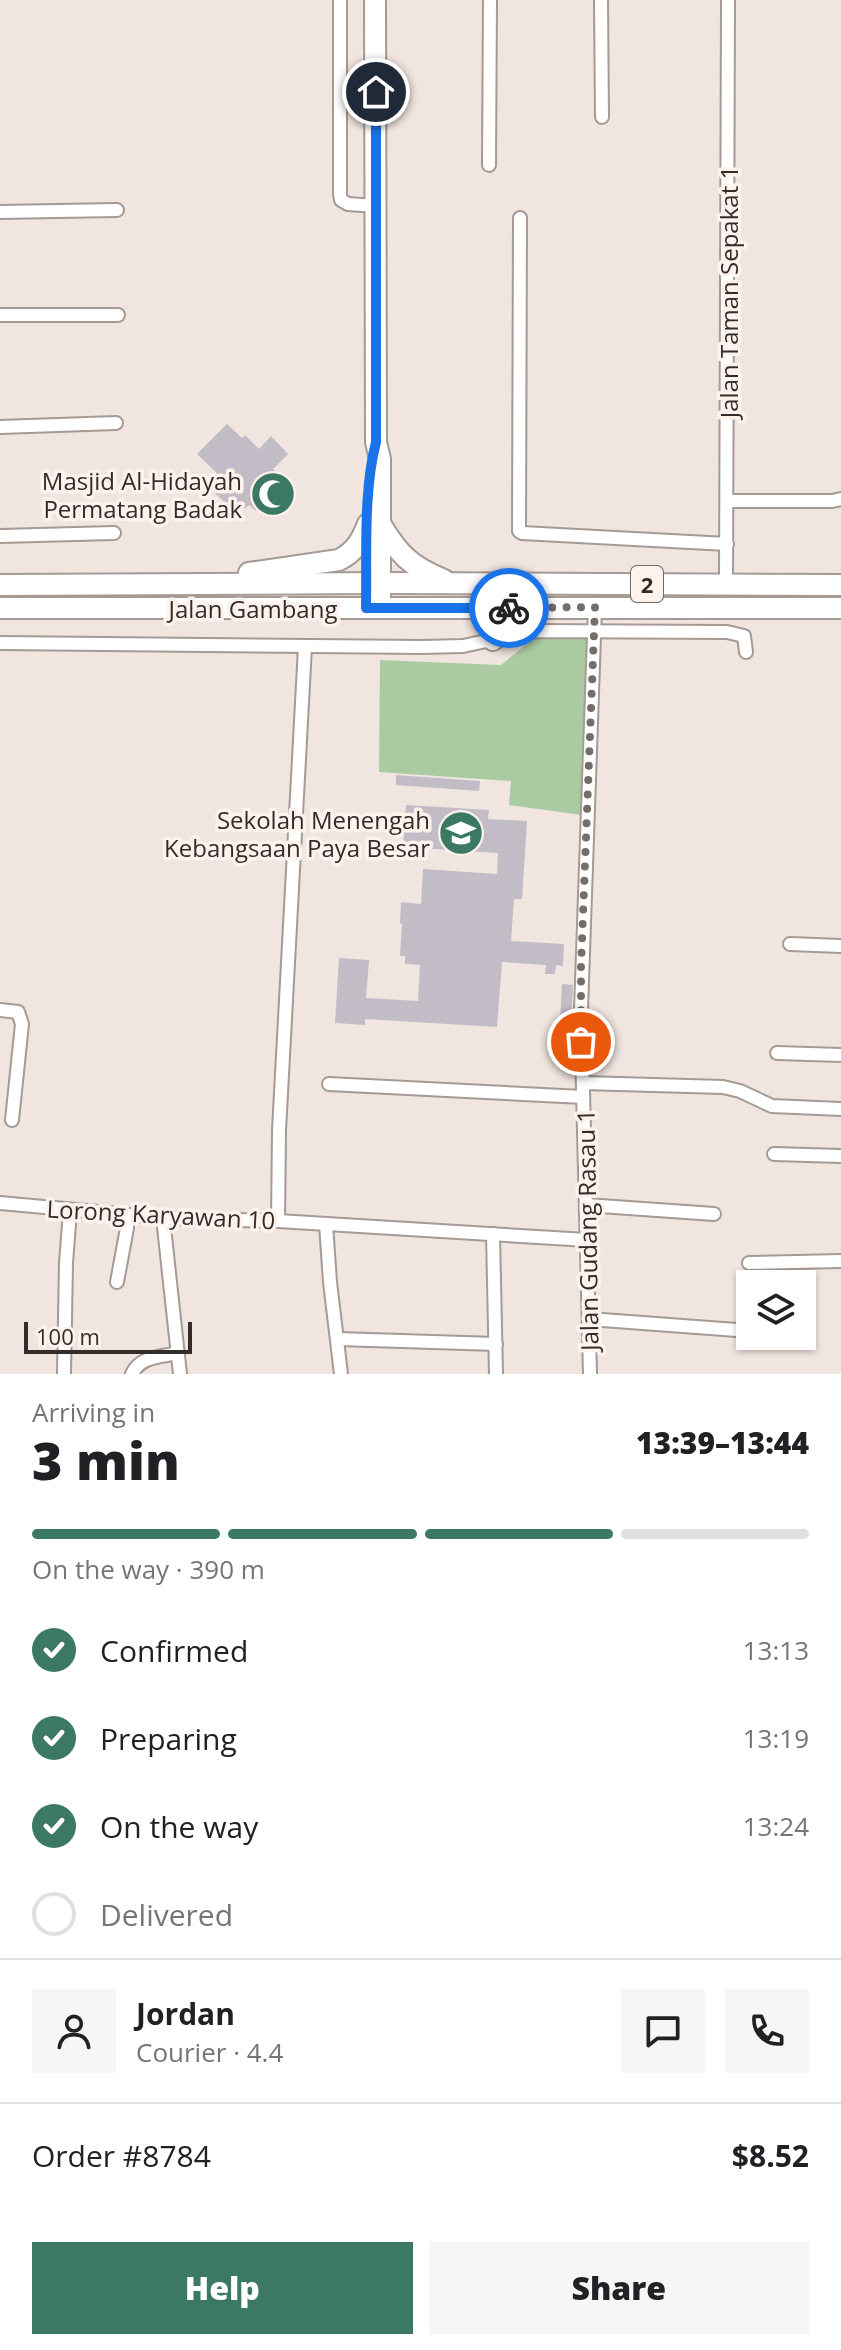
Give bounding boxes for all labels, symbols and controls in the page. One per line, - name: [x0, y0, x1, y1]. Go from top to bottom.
- pin: [342, 58, 410, 126]
- icon: home: [354, 70, 398, 114]
- street label: Jalan Taman Sepakat 1: [712, 166, 745, 420]
- place label: Masjid Al-Hidayah Permatang Badak: [42, 464, 242, 525]
- mosque icon: Masjid Al-Hidayah Permatang Badak: [249, 470, 297, 518]
- road number: 2: [631, 566, 663, 602]
- courier: [469, 568, 549, 648]
- icon: bike: [487, 586, 531, 630]
- street label: Jalan Gambang: [167, 592, 337, 625]
- place label: Sekolah Menengah Kebangsaan Paya Besar: [164, 803, 430, 864]
- school or university icon: Sekolah Menengah Kebangsaan Paya Besar: [437, 809, 485, 857]
- pin: [547, 1008, 615, 1076]
- icon: bag: [559, 1020, 603, 1064]
- street label: Jalan Gudang Rasau 1: [568, 1109, 606, 1353]
- street label: Lorong Karyawan 10: [46, 1192, 276, 1236]
- map controls: [736, 1270, 816, 1350]
- button: layers: [736, 1270, 816, 1350]
- scale bar: [24, 1318, 192, 1354]
- text: 100 m: [36, 1321, 100, 1351]
- text: Arriving in: [32, 1394, 155, 1430]
- text: 13:39–13:44: [636, 1422, 809, 1463]
- text: 3 min: [32, 1424, 180, 1495]
- text: On the way · 390 m: [32, 1551, 265, 1587]
- icon: check: [32, 1628, 76, 1672]
- text: Confirmed: [100, 1630, 248, 1671]
- text: 13:13: [743, 1632, 809, 1668]
- icon: check: [32, 1716, 76, 1760]
- text: Preparing: [100, 1718, 237, 1759]
- text: 13:19: [743, 1720, 809, 1756]
- icon: check: [32, 1804, 76, 1848]
- text: On the way: [100, 1806, 258, 1847]
- text: 13:24: [743, 1808, 809, 1844]
- text: Delivered: [100, 1894, 233, 1935]
- button: person: [32, 1989, 116, 2073]
- button: chat: [621, 1989, 705, 2073]
- button: phone: [725, 1989, 809, 2073]
- text: Jordan: [136, 1993, 235, 2034]
- text: Courier · 4.4: [136, 2034, 283, 2070]
- text: Order #8784: [32, 2135, 211, 2176]
- text: $8.52: [732, 2135, 809, 2176]
- button: Help: [32, 2242, 413, 2334]
- button: Share: [429, 2242, 809, 2334]

